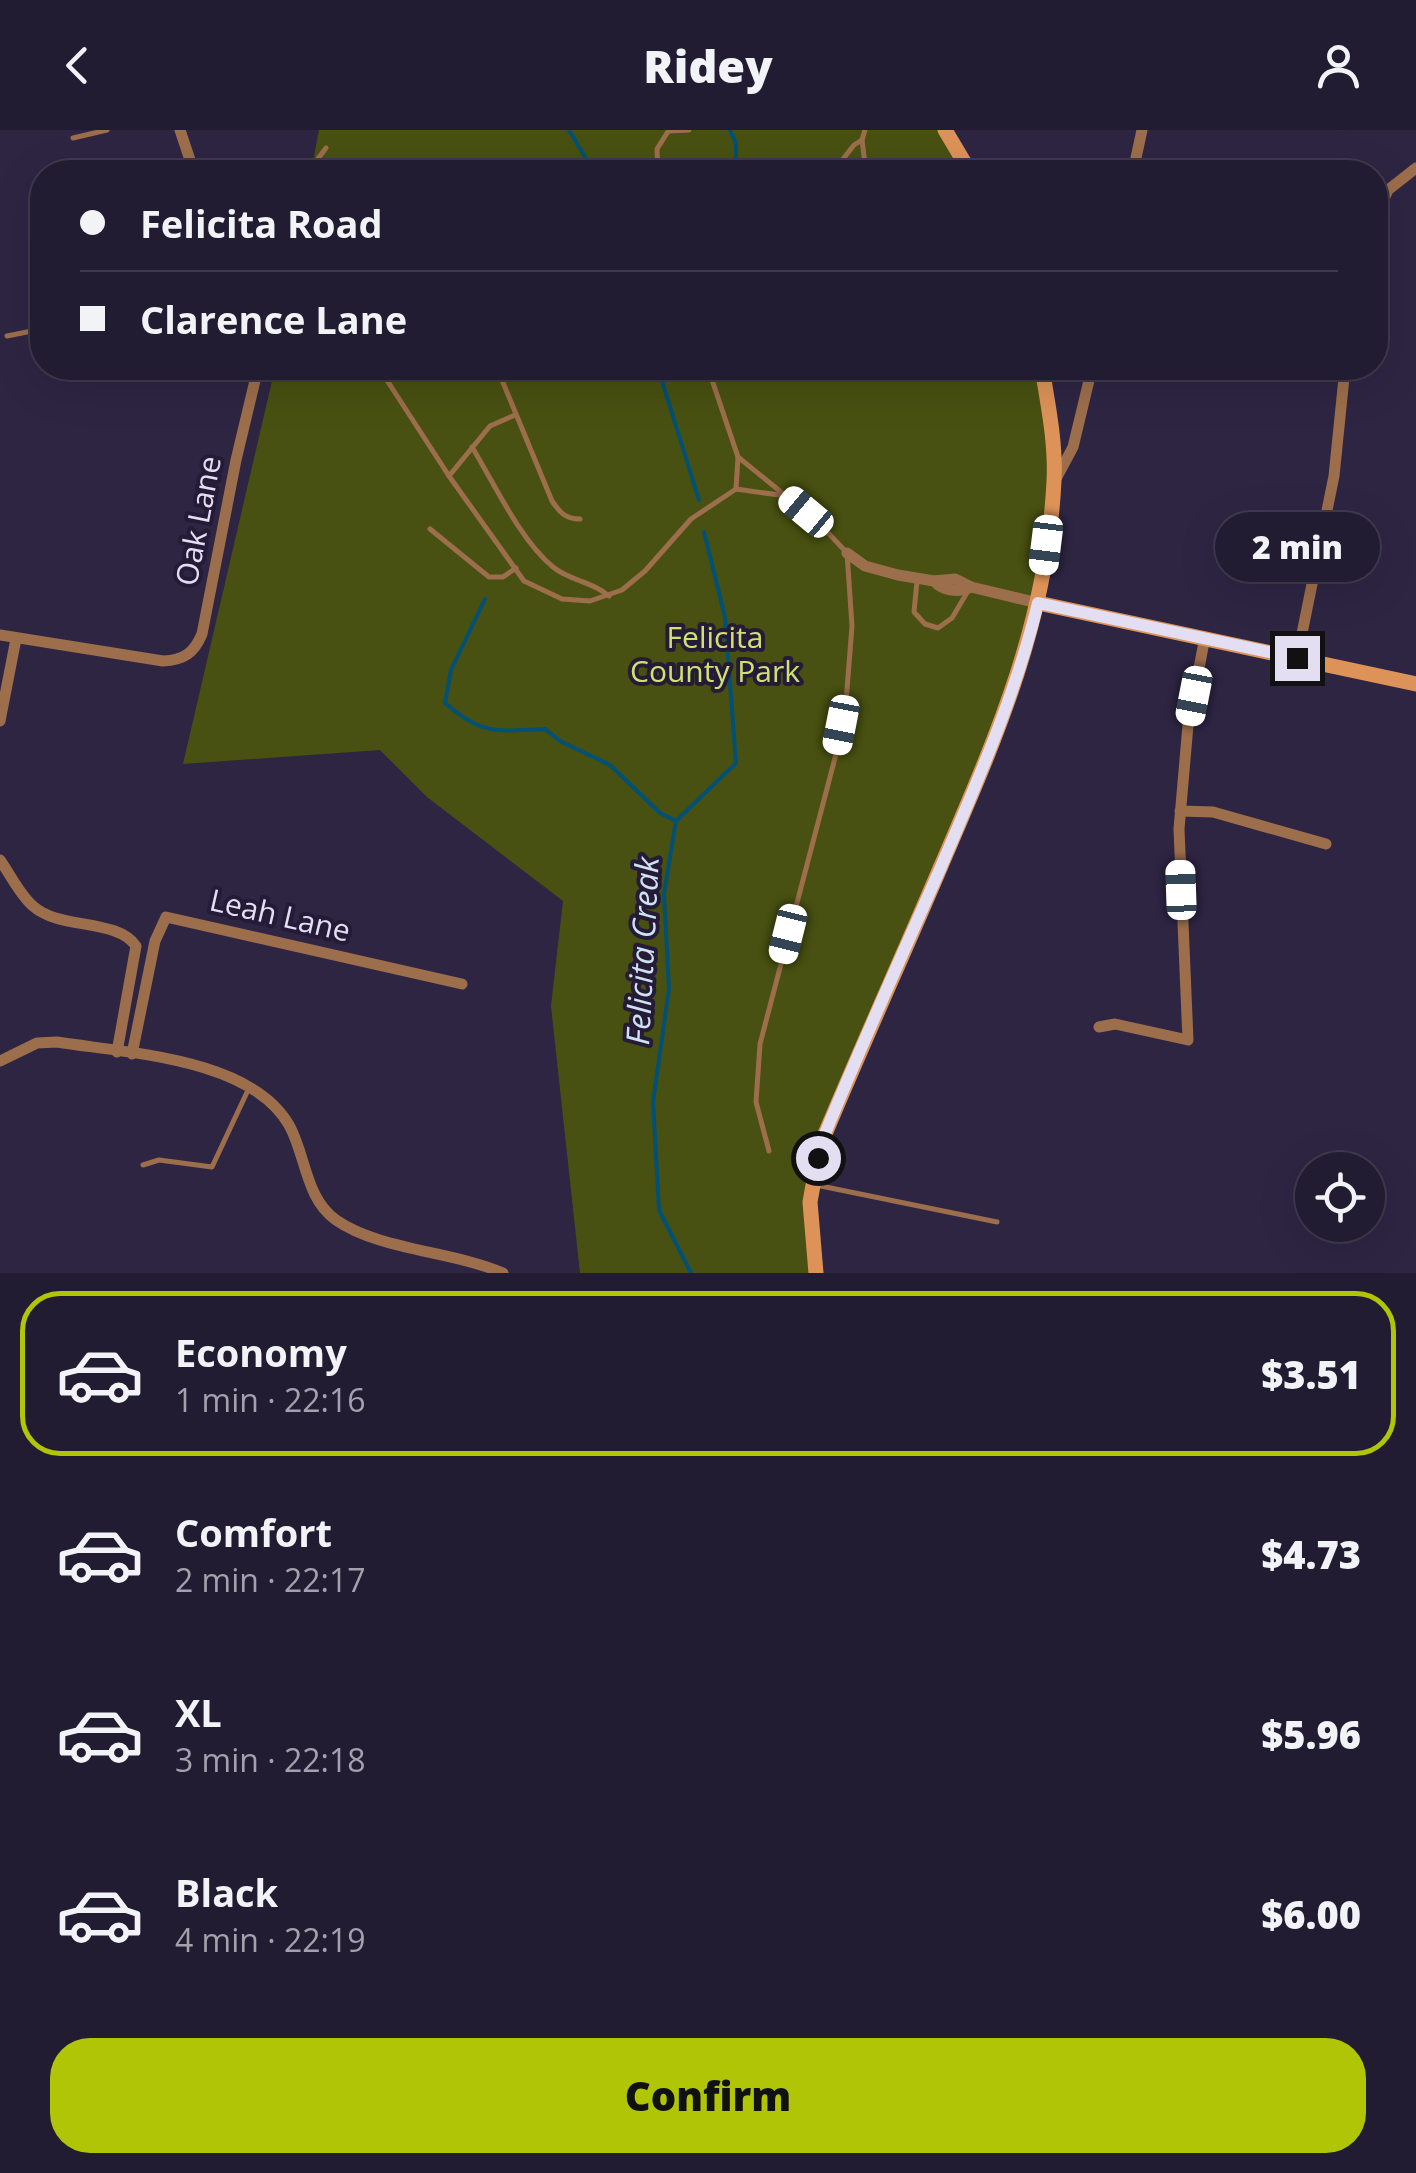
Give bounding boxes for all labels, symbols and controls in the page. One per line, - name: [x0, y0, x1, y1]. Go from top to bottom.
- text: Ridey: [643, 35, 773, 96]
- icon: back: [50, 38, 105, 93]
- icon: person: [1311, 38, 1366, 93]
- text: Felicita Road: [140, 197, 383, 249]
- text: Clarence Lane: [140, 293, 407, 345]
- street label: Oak Lane: [165, 452, 230, 589]
- car: [773, 481, 839, 543]
- car: [1027, 513, 1065, 577]
- callout: 2 min: [1214, 513, 1380, 583]
- text: 2 min: [1252, 525, 1343, 568]
- park label: Felicita County Park: [630, 616, 800, 691]
- route end: [1275, 636, 1320, 681]
- car: [1174, 664, 1214, 728]
- car: [821, 693, 861, 757]
- water label: Felicita Creak: [615, 855, 668, 1046]
- car: [1165, 859, 1197, 921]
- street label: Leah Lane: [206, 878, 355, 951]
- car: [766, 901, 810, 967]
- route start: [796, 1136, 841, 1181]
- map controls: [1295, 1152, 1385, 1242]
- button: locate: [1295, 1152, 1385, 1242]
- text: Economy: [175, 1326, 347, 1378]
- icon: car: [55, 1329, 145, 1419]
- text: $3.51: [1261, 1348, 1361, 1400]
- text: 1 min · 22:16: [175, 1378, 366, 1421]
- text: Comfort: [175, 1506, 332, 1558]
- icon: car: [55, 1509, 145, 1599]
- text: $4.73: [1261, 1528, 1361, 1580]
- text: 2 min · 22:17: [175, 1558, 366, 1601]
- text: XL: [175, 1686, 222, 1738]
- icon: car: [55, 1689, 145, 1779]
- text: $5.96: [1261, 1708, 1361, 1760]
- text: 3 min · 22:18: [175, 1738, 366, 1781]
- text: Black: [175, 1866, 278, 1918]
- icon: car: [55, 1869, 145, 1959]
- text: $6.00: [1261, 1888, 1361, 1940]
- text: 4 min · 22:19: [175, 1918, 366, 1961]
- button: Confirm: [50, 2038, 1366, 2153]

